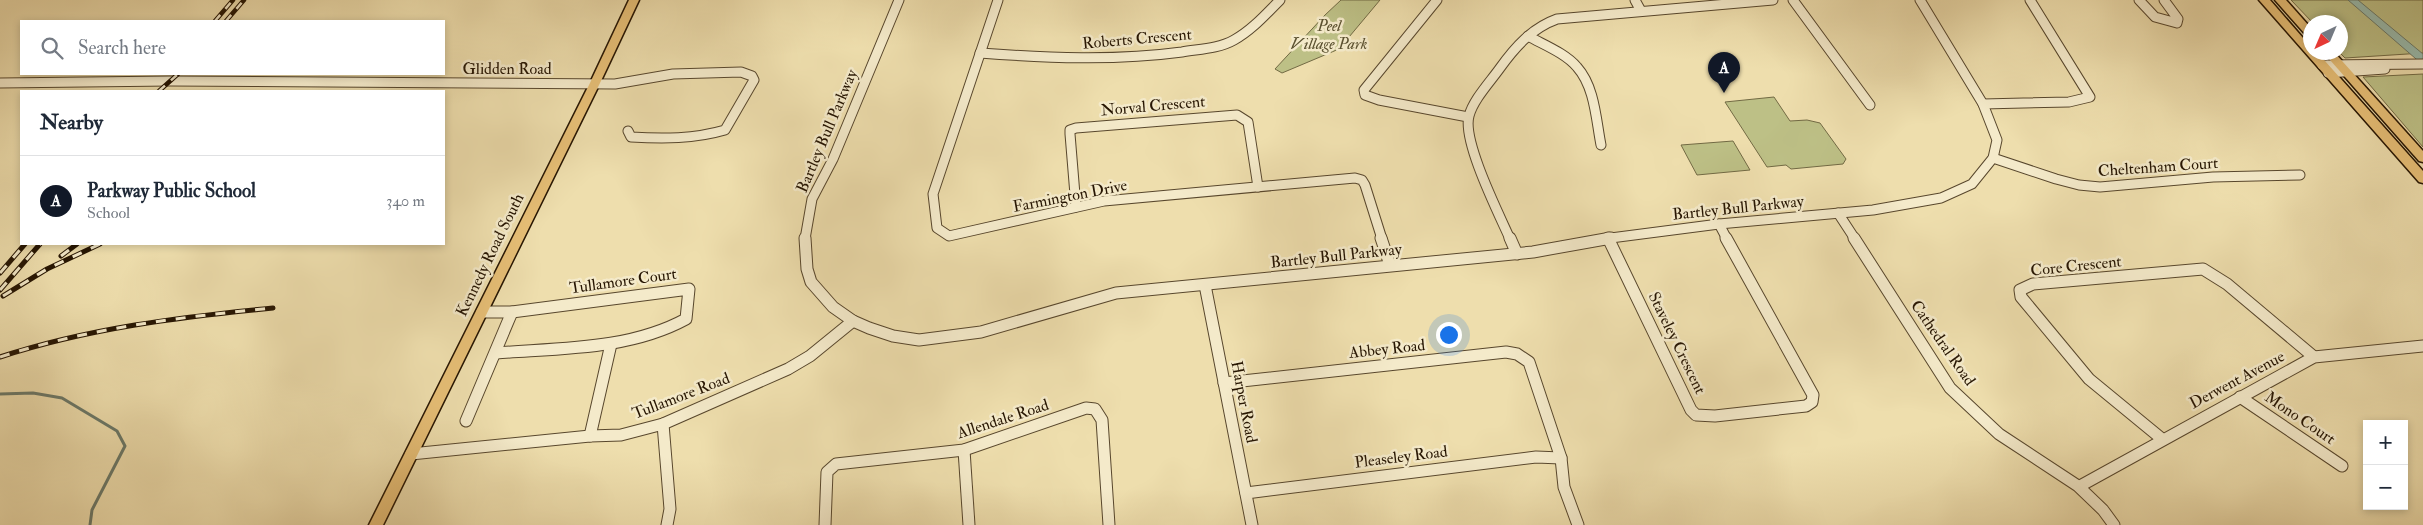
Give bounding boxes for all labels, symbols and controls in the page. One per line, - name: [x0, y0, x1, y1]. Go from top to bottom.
- north arrow: [2303, 15, 2348, 60]
- park label: Peel Village Park: [1291, 16, 1368, 54]
- search box: [20, 20, 445, 75]
- street label: Roberts Crescent: [1082, 24, 1192, 54]
- icon: search: [38, 34, 66, 62]
- text: Search here: [78, 36, 166, 60]
- pin: A: [1708, 52, 1740, 93]
- street label: Glidden Road: [462, 59, 552, 79]
- street label: Bartley Bull Parkway: [792, 65, 862, 196]
- street label: Norval Crescent: [1100, 91, 1206, 121]
- text: Nearby: [40, 109, 103, 136]
- street label: Cheltenham Court: [2097, 153, 2219, 181]
- street label: Farmington Drive: [1011, 175, 1129, 217]
- text: Parkway Public School: [87, 179, 256, 203]
- street label: Kennedy Road South: [452, 190, 529, 320]
- text: A: [51, 191, 61, 211]
- text: 340 m: [386, 191, 425, 211]
- street label: Bartley Bull Parkway: [1671, 191, 1806, 225]
- text: School: [87, 203, 130, 223]
- street label: Bartley Bull Parkway: [1269, 239, 1404, 273]
- street label: Core Crescent: [2029, 251, 2123, 281]
- street label: Tullamore Court: [568, 264, 678, 298]
- street label: Staveley Crescent: [1644, 289, 1710, 397]
- street label: Cathedral Road: [1906, 296, 1980, 390]
- your location: [1436, 322, 1462, 348]
- street label: Abbey Road: [1347, 335, 1426, 363]
- street label: Derwent Avenue: [2186, 346, 2288, 414]
- street label: Harper Road: [1225, 359, 1262, 445]
- street label: Tullamore Road: [629, 368, 733, 424]
- street label: Mono Court: [2261, 387, 2339, 449]
- street label: Allendale Road: [954, 395, 1051, 444]
- map controls: [2363, 420, 2408, 510]
- button: +: [2363, 420, 2408, 465]
- street label: Pleaseley Road: [1353, 441, 1449, 473]
- button: −: [2363, 465, 2408, 510]

